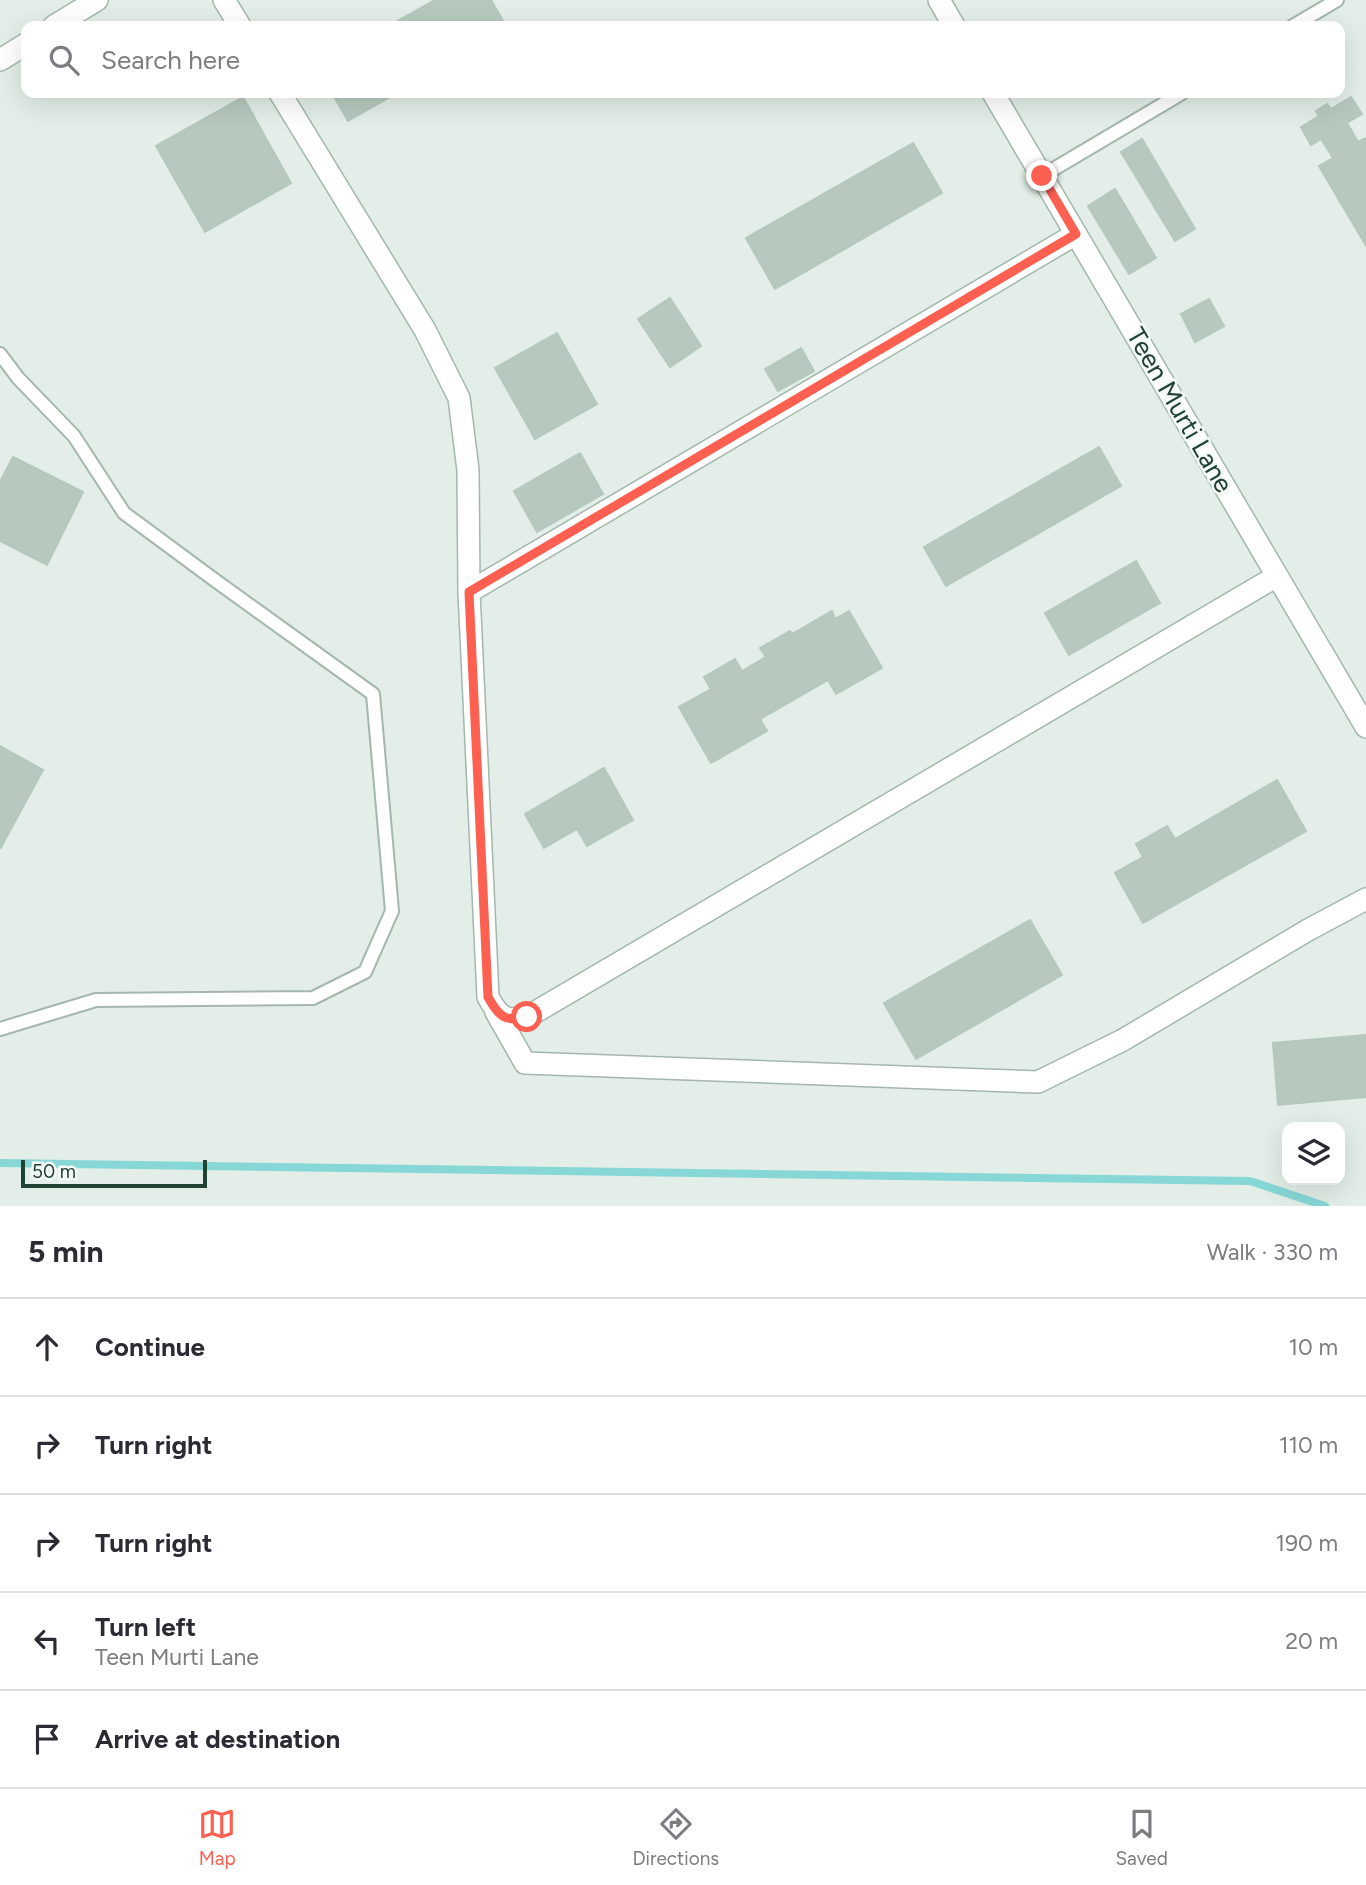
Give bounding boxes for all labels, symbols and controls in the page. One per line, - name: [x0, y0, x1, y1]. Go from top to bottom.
- search box: [21, 21, 1345, 98]
- icon: search: [45, 41, 83, 79]
- text: Search here: [101, 44, 240, 76]
- route end: [1026, 160, 1057, 191]
- street label: Teen Murti Lane: [1120, 322, 1240, 498]
- route start: [511, 1001, 542, 1032]
- map controls: [1282, 1122, 1345, 1185]
- button: layers: [1282, 1122, 1345, 1185]
- scale bar: [21, 1157, 206, 1189]
- text: 50 m: [32, 1160, 76, 1183]
- text: 5 min: [28, 1233, 104, 1270]
- text: Walk · 330 m: [1207, 1238, 1338, 1266]
- icon: ahead: [28, 1328, 66, 1366]
- text: Continue: [95, 1331, 205, 1363]
- text: 10 m: [1289, 1333, 1338, 1361]
- icon: right: [28, 1426, 66, 1464]
- text: Turn right: [95, 1429, 212, 1461]
- text: 110 m: [1279, 1431, 1338, 1459]
- icon: right: [28, 1524, 66, 1562]
- text: Turn right: [95, 1527, 212, 1559]
- text: 190 m: [1275, 1529, 1338, 1557]
- text: Turn left: [95, 1611, 196, 1643]
- icon: left: [28, 1622, 66, 1660]
- text: 20 m: [1285, 1627, 1338, 1655]
- text: Teen Murti Lane: [95, 1643, 259, 1671]
- icon: arrive: [28, 1720, 66, 1758]
- text: Arrive at destination: [95, 1723, 340, 1755]
- tab: Map: [198, 1805, 236, 1870]
- tab: Directions: [632, 1805, 719, 1870]
- tab: Saved: [1115, 1805, 1168, 1870]

